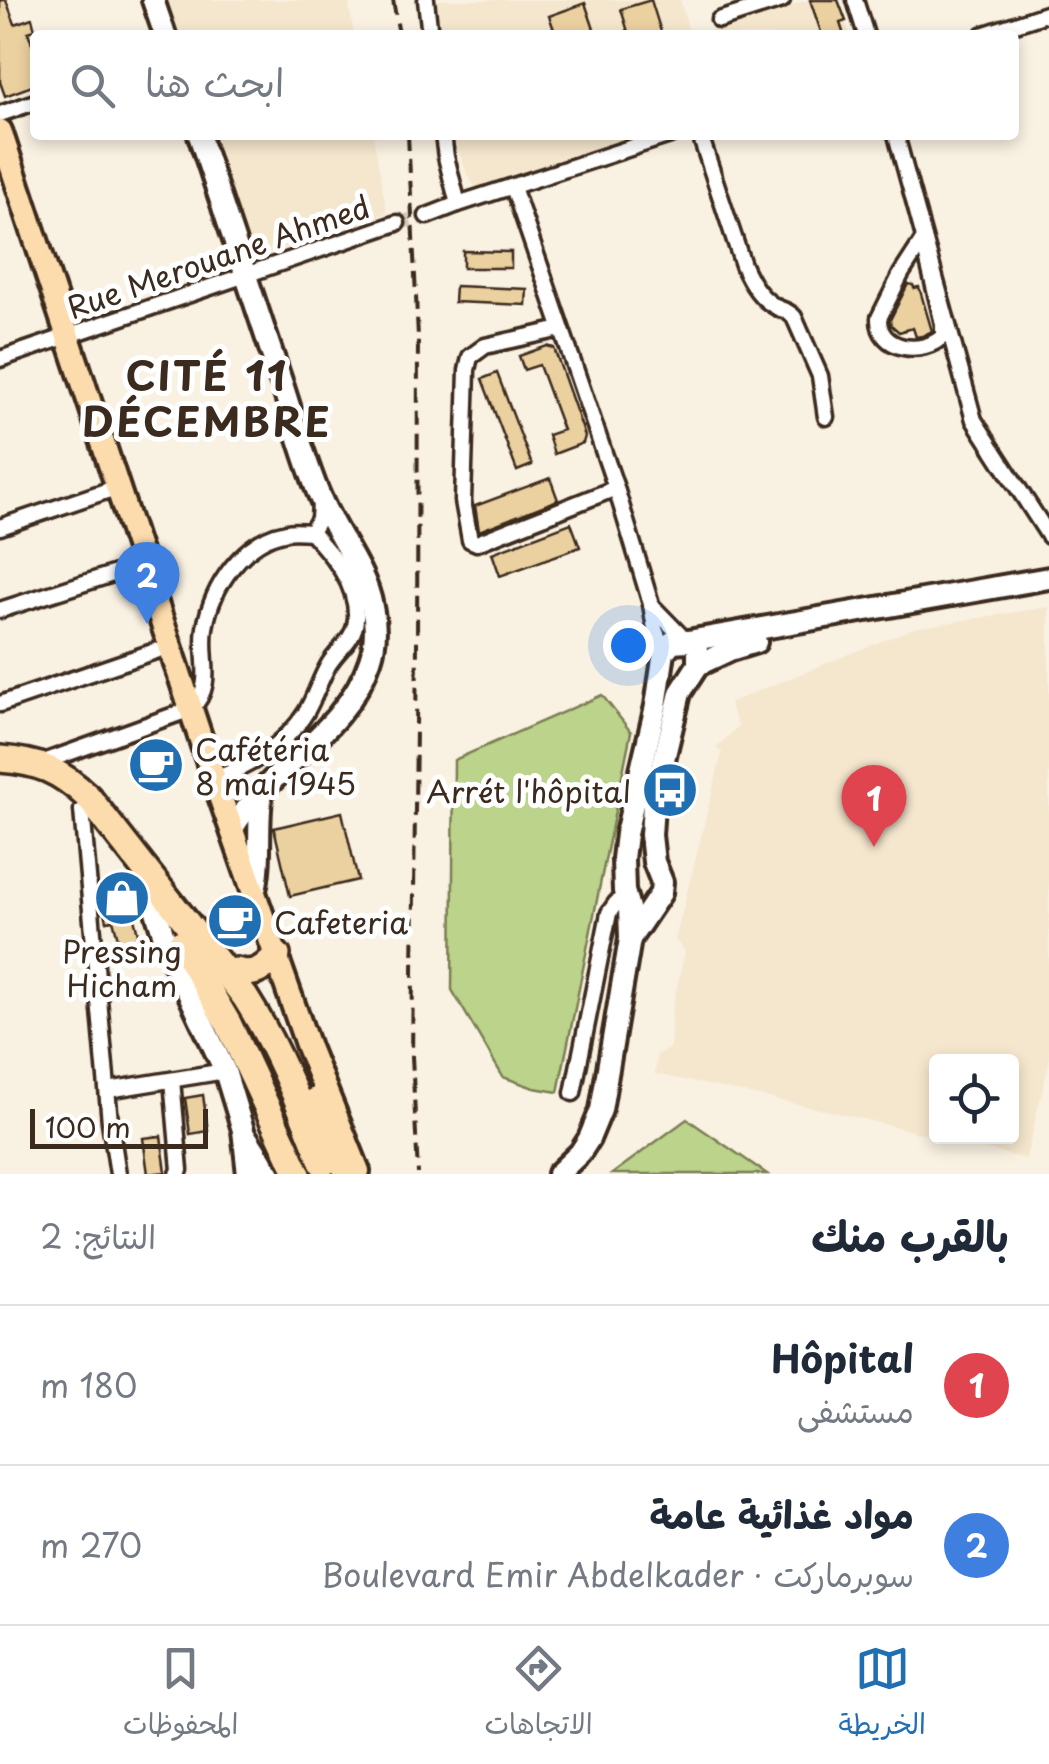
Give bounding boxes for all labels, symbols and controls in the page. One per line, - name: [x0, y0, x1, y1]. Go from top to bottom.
- search box: [30, 30, 1019, 140]
- text: ابحث هنا: [145, 53, 284, 110]
- icon: search: [65, 58, 120, 113]
- street label: Rue Merouane Ahmed: [61, 183, 375, 329]
- district label: CITÉ 11 DÉCEMBRE: [82, 344, 332, 451]
- pin: 2: [114, 542, 180, 624]
- your location: [603, 620, 654, 671]
- place label: Cafétéria 8 mai 1945: [195, 726, 356, 805]
- cafe icon: Cafétéria 8 mai 1945: [126, 735, 186, 795]
- bus stop icon: Arrét l'hôpital: [640, 760, 700, 820]
- pin: 1: [842, 764, 906, 847]
- place label: Arrét l'hôpital: [426, 768, 631, 813]
- shop icon: Pressing Hicham: [92, 868, 152, 928]
- cafe icon: Cafeteria: [205, 891, 265, 951]
- place label: Cafeteria: [274, 899, 408, 944]
- place label: Pressing Hicham: [62, 928, 182, 1007]
- map controls: [929, 1054, 1019, 1144]
- button: locate: [929, 1054, 1019, 1144]
- scale bar: [30, 1104, 208, 1148]
- text: 100 m: [45, 1105, 131, 1148]
- text: بالقرب منك: [811, 1203, 1009, 1266]
- text: النتائج: 2: [40, 1212, 156, 1260]
- text: Hôpital: [771, 1329, 914, 1386]
- text: 180 m: [40, 1361, 137, 1409]
- text: 1: [969, 1361, 984, 1409]
- text: مستشفى: [797, 1386, 914, 1434]
- text: مواد غذائية عامة: [650, 1485, 914, 1542]
- text: 270 m: [40, 1521, 142, 1569]
- text: 2: [965, 1521, 988, 1569]
- text: سوبرماركت · Boulevard Emir Abdelkader: [322, 1550, 914, 1598]
- tab: المحفوظات: [123, 1641, 238, 1749]
- tab: الاتجاهات: [484, 1641, 593, 1749]
- tab: الخريطة: [839, 1641, 926, 1749]

